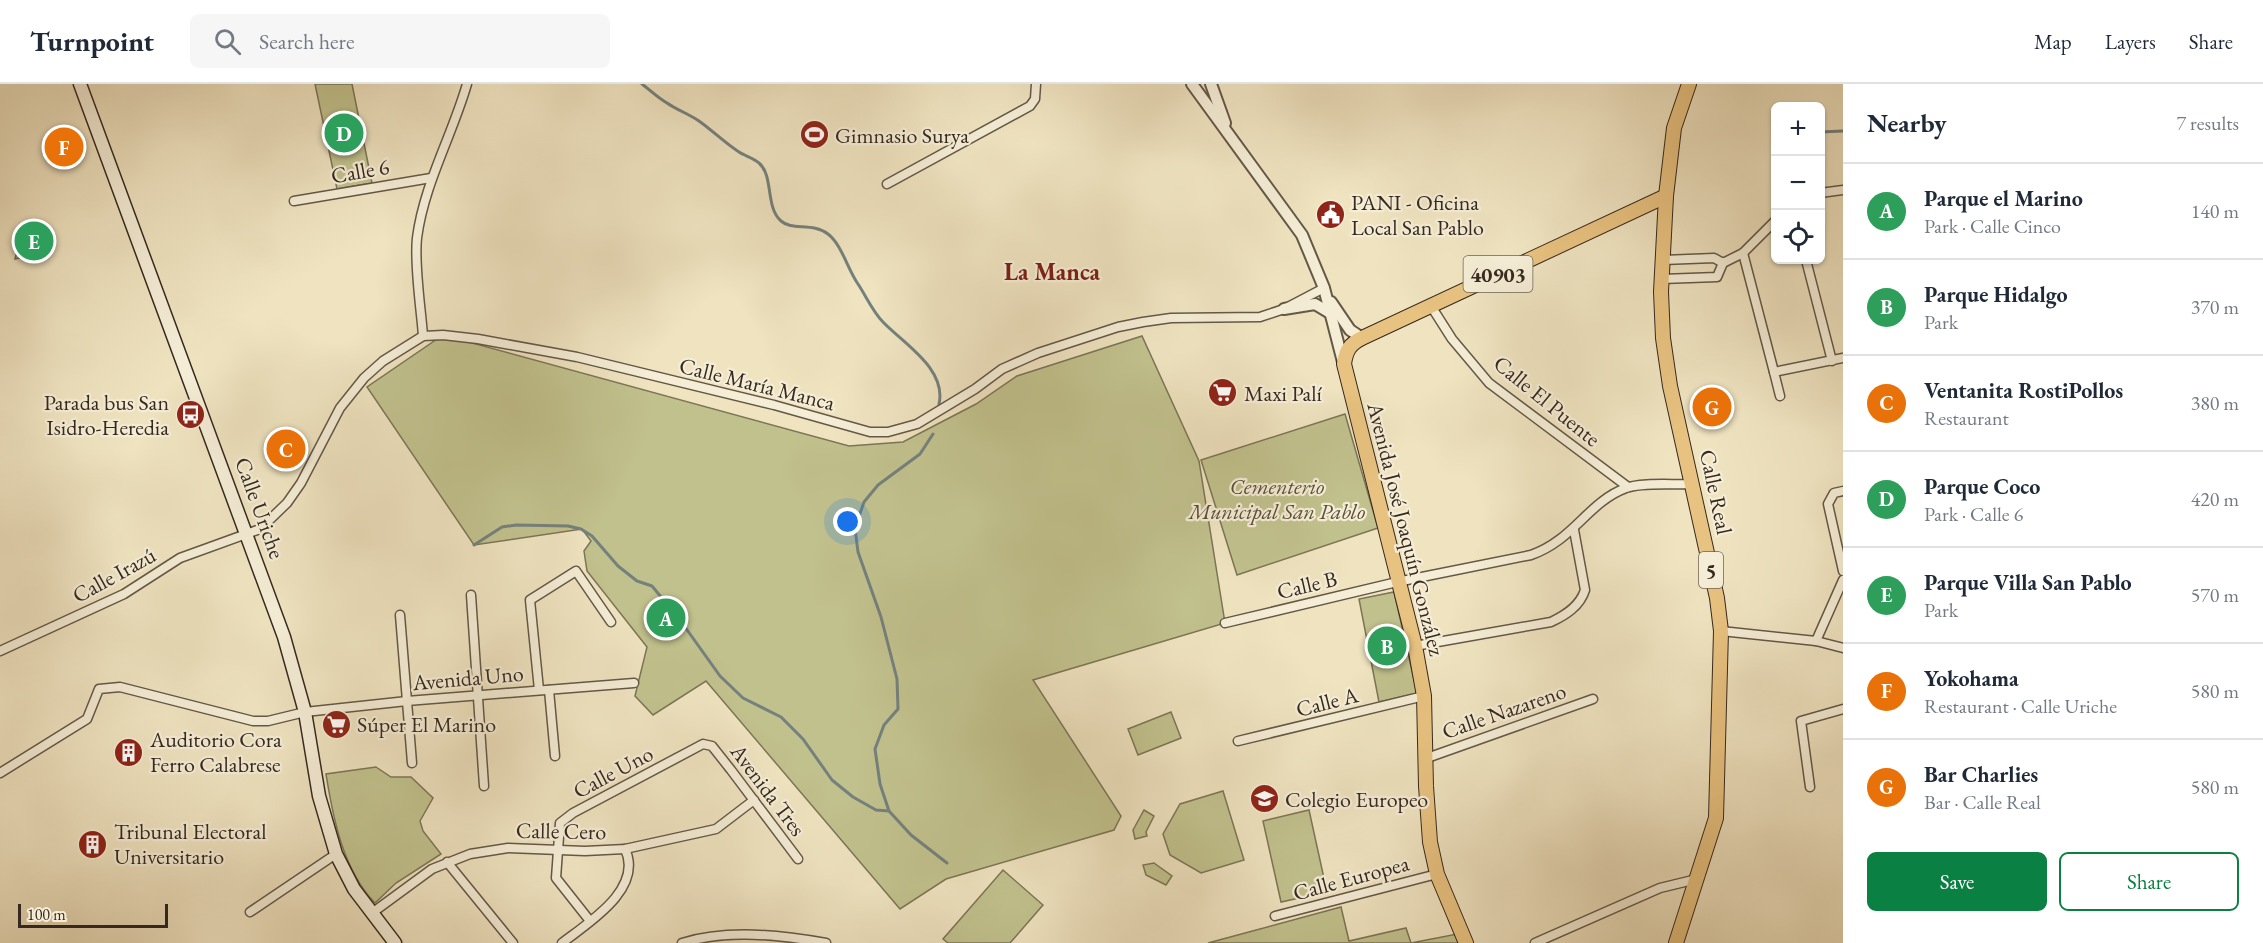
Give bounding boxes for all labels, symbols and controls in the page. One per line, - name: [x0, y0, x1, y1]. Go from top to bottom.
- search box: [190, 14, 610, 68]
- text: Turnpoint: [30, 23, 154, 59]
- icon: search: [211, 25, 244, 58]
- text: Search here: [259, 27, 355, 56]
- text: Map: [2034, 28, 2072, 55]
- text: Layers: [2105, 28, 2156, 55]
- text: Share: [2189, 28, 2233, 55]
- map controls: [1771, 102, 1825, 264]
- button: +: [1771, 102, 1825, 156]
- text: Nearby: [1867, 106, 1947, 140]
- pin: D: [324, 110, 364, 156]
- text: 7 results: [2176, 110, 2239, 136]
- sports icon: Gimnasio Surya: [798, 119, 830, 151]
- place label: Gimnasio Surya: [835, 121, 969, 150]
- pin: F: [44, 124, 84, 170]
- street label: Calle 6: [329, 152, 392, 190]
- button: −: [1771, 156, 1825, 210]
- text: Parque el Marino: [1924, 184, 2083, 213]
- place label: PANI - Oficina Local San Pablo: [1351, 188, 1484, 242]
- text: A: [1879, 198, 1894, 224]
- text: 140 m: [2191, 198, 2239, 224]
- public building icon: PANI - Oficina Local San Pablo: [1314, 199, 1346, 231]
- button: locate: [1771, 210, 1825, 264]
- text: Park · Calle Cinco: [1924, 213, 2061, 239]
- pin: E: [15, 218, 54, 264]
- district label: La Manca: [1004, 256, 1100, 287]
- road number: 40903: [1464, 256, 1532, 292]
- text: Parque Hidalgo: [1924, 280, 2068, 309]
- text: B: [1880, 294, 1893, 320]
- text: 370 m: [2191, 294, 2239, 320]
- text: Park: [1924, 309, 1958, 335]
- street label: Calle El Puente: [1488, 349, 1607, 453]
- street label: Calle María Manca: [676, 351, 838, 417]
- text: Ventanita RostiPollos: [1924, 376, 2123, 405]
- supermarket icon: Maxi Palí: [1207, 377, 1239, 409]
- place label: Maxi Palí: [1244, 379, 1323, 408]
- pin: G: [1692, 384, 1732, 430]
- place label: Parada bus San Isidro-Heredia: [44, 388, 169, 442]
- text: C: [1879, 390, 1894, 416]
- text: 380 m: [2191, 390, 2239, 416]
- street label: Avenida José Joaquín González: [1360, 398, 1452, 659]
- bus stop icon: Parada bus San Isidro-Heredia: [174, 399, 206, 431]
- text: Restaurant: [1924, 405, 2009, 431]
- pin: C: [266, 426, 306, 472]
- street label: Calle Real: [1693, 447, 1739, 537]
- street label: Calle Uriche: [228, 453, 292, 563]
- park label: Cementerio Municipal San Pablo: [1187, 472, 1365, 526]
- text: Parque Coco: [1924, 472, 2040, 501]
- text: D: [1879, 486, 1894, 512]
- text: 420 m: [2191, 486, 2239, 512]
- text: Park · Calle 6: [1924, 501, 2023, 527]
- your location: [833, 507, 862, 536]
- street label: Calle Irazú: [67, 540, 161, 610]
- road number: 5: [1699, 552, 1723, 588]
- street label: Calle B: [1274, 564, 1340, 606]
- text: Parque Villa San Pablo: [1924, 568, 2132, 597]
- text: E: [1881, 582, 1892, 608]
- text: 570 m: [2191, 582, 2239, 608]
- pin: A: [646, 596, 686, 640]
- text: Park: [1924, 597, 1958, 623]
- pin: B: [1368, 624, 1406, 668]
- street label: Avenida Uno: [410, 659, 525, 697]
- text: Yokohama: [1924, 664, 2019, 693]
- street label: Calle Nazareno: [1438, 676, 1570, 746]
- text: F: [1881, 678, 1892, 704]
- text: 580 m: [2191, 678, 2239, 704]
- street label: Calle A: [1293, 680, 1362, 724]
- text: Restaurant · Calle Uriche: [1924, 693, 2117, 719]
- supermarket icon: Súper El Marino: [320, 708, 352, 740]
- place label: Súper El Marino: [357, 710, 496, 739]
- place label: Auditorio Cora Ferro Calabrese: [149, 725, 282, 779]
- building icon: Auditorio Cora Ferro Calabrese: [113, 736, 145, 768]
- street label: Avenida Tres: [723, 737, 812, 842]
- street label: Calle Uno: [568, 739, 658, 805]
- text: Bar Charlies: [1924, 760, 2038, 789]
- text: G: [1879, 774, 1894, 800]
- text: 580 m: [2191, 774, 2239, 800]
- school or university icon: Colegio Europeo: [1248, 783, 1280, 815]
- place label: Colegio Europeo: [1285, 785, 1428, 814]
- text: Bar · Calle Real: [1924, 789, 2041, 815]
- street label: Calle Cero: [516, 816, 607, 846]
- place label: Tribunal Electoral Universitario: [114, 817, 266, 871]
- building icon: Tribunal Electoral Universitario: [77, 828, 109, 860]
- street label: Calle Europea: [1290, 849, 1412, 907]
- button: Save: [1867, 852, 2047, 911]
- button: Share: [2059, 852, 2239, 911]
- scale bar: [18, 901, 168, 928]
- text: 100 m: [27, 904, 66, 925]

